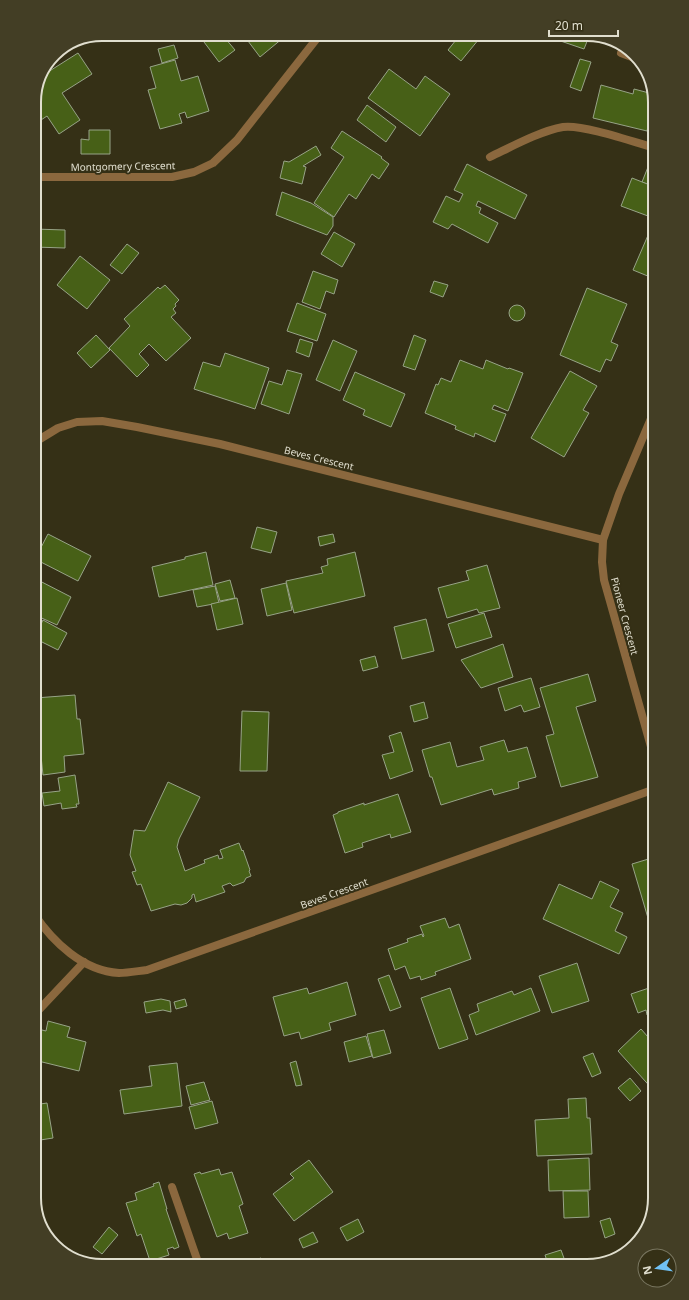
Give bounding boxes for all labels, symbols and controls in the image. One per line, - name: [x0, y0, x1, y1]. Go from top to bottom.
- scale bar: [549, 12, 618, 38]
- text: 20 m: [555, 17, 583, 34]
- street label: Montgomery Crescent: [70, 158, 176, 174]
- street label: Beves Crescent: [283, 443, 355, 473]
- street label: Pioneer Crescent: [608, 576, 642, 657]
- street label: Beves Crescent: [298, 874, 370, 912]
- north arrow: [637, 1248, 677, 1288]
- text: N: [638, 1264, 655, 1276]

